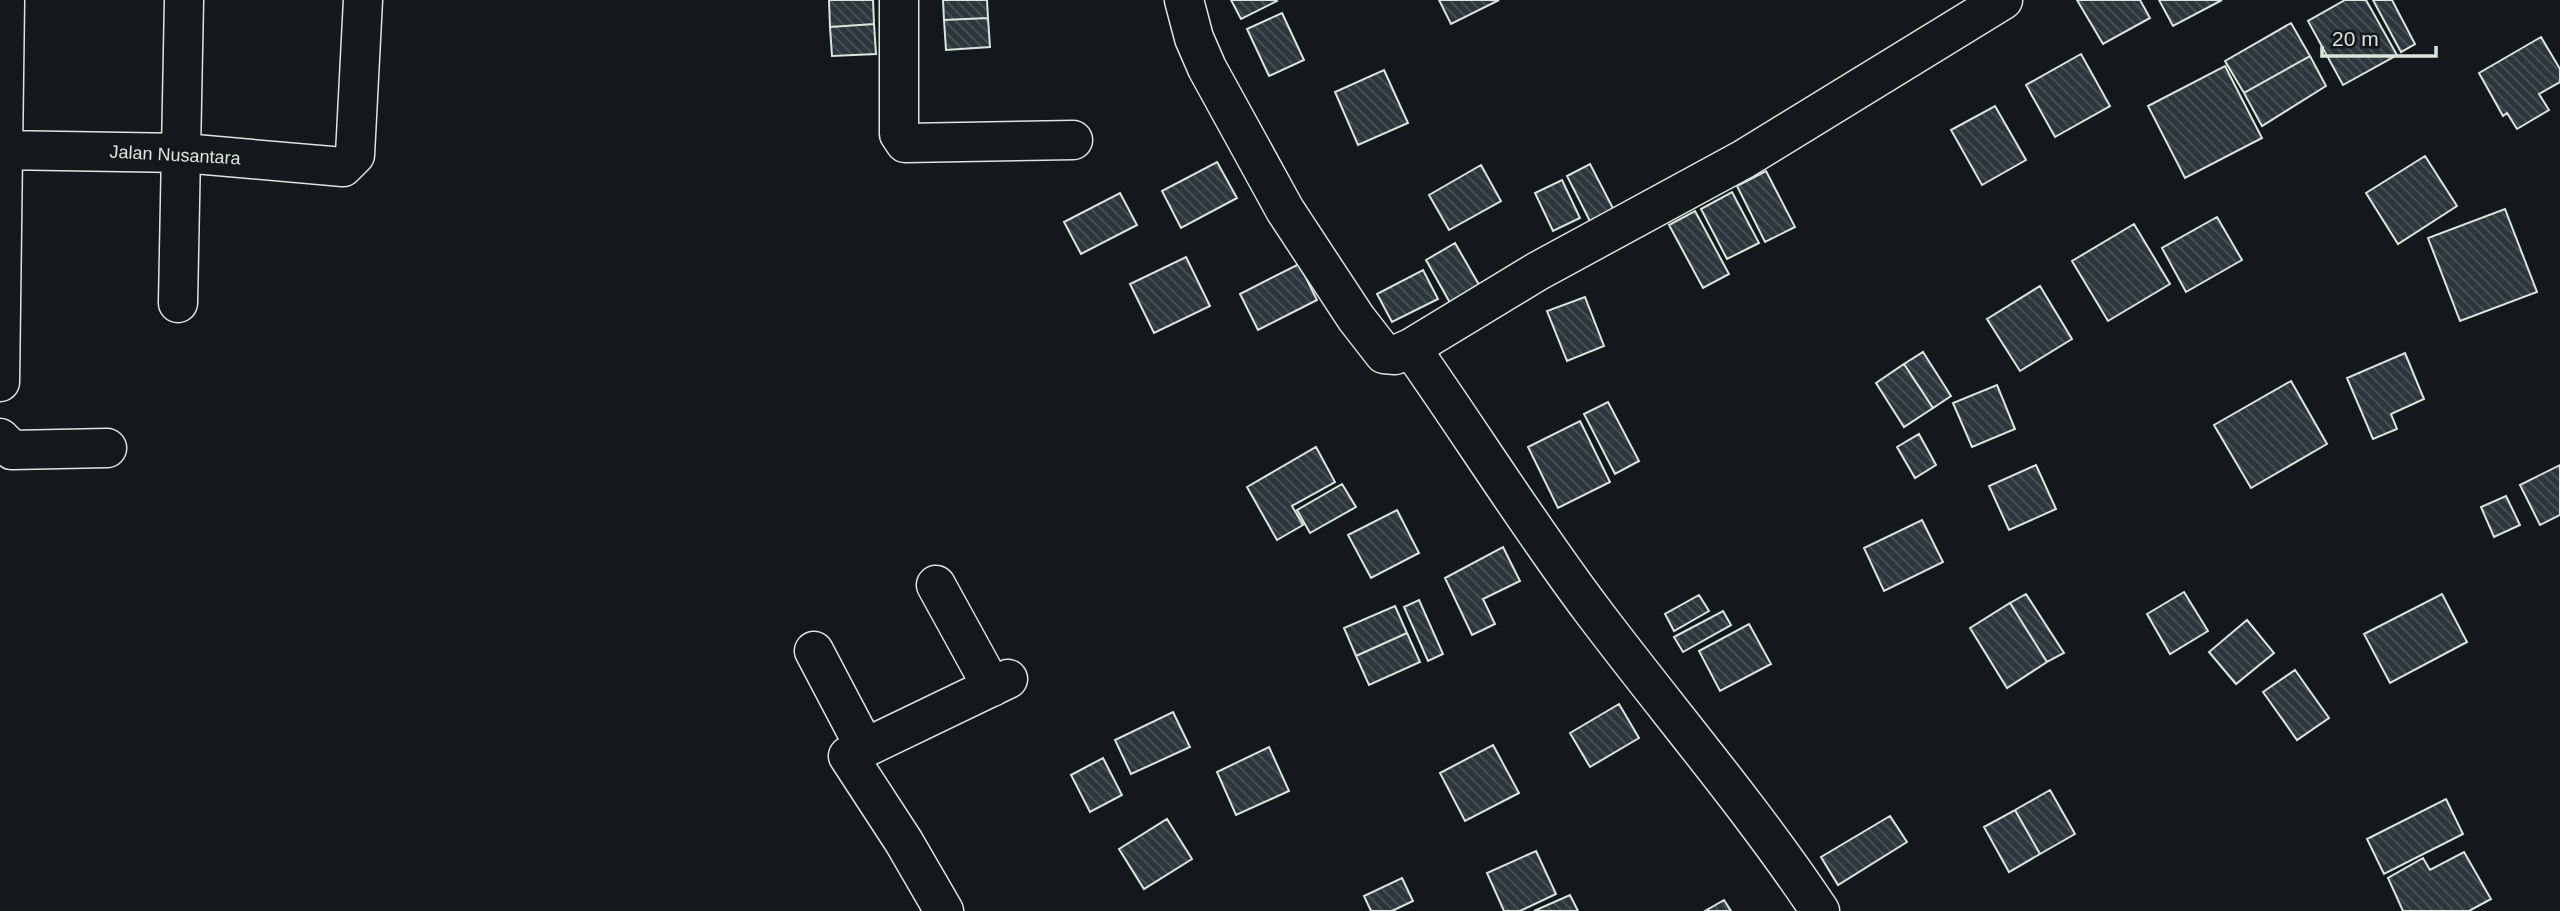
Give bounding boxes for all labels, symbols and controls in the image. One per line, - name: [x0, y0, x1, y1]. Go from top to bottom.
- scale bar: [2322, 14, 2436, 58]
- text: 20 m: [2332, 27, 2379, 50]
- street label: Jalan Nusantara: [109, 142, 242, 168]

